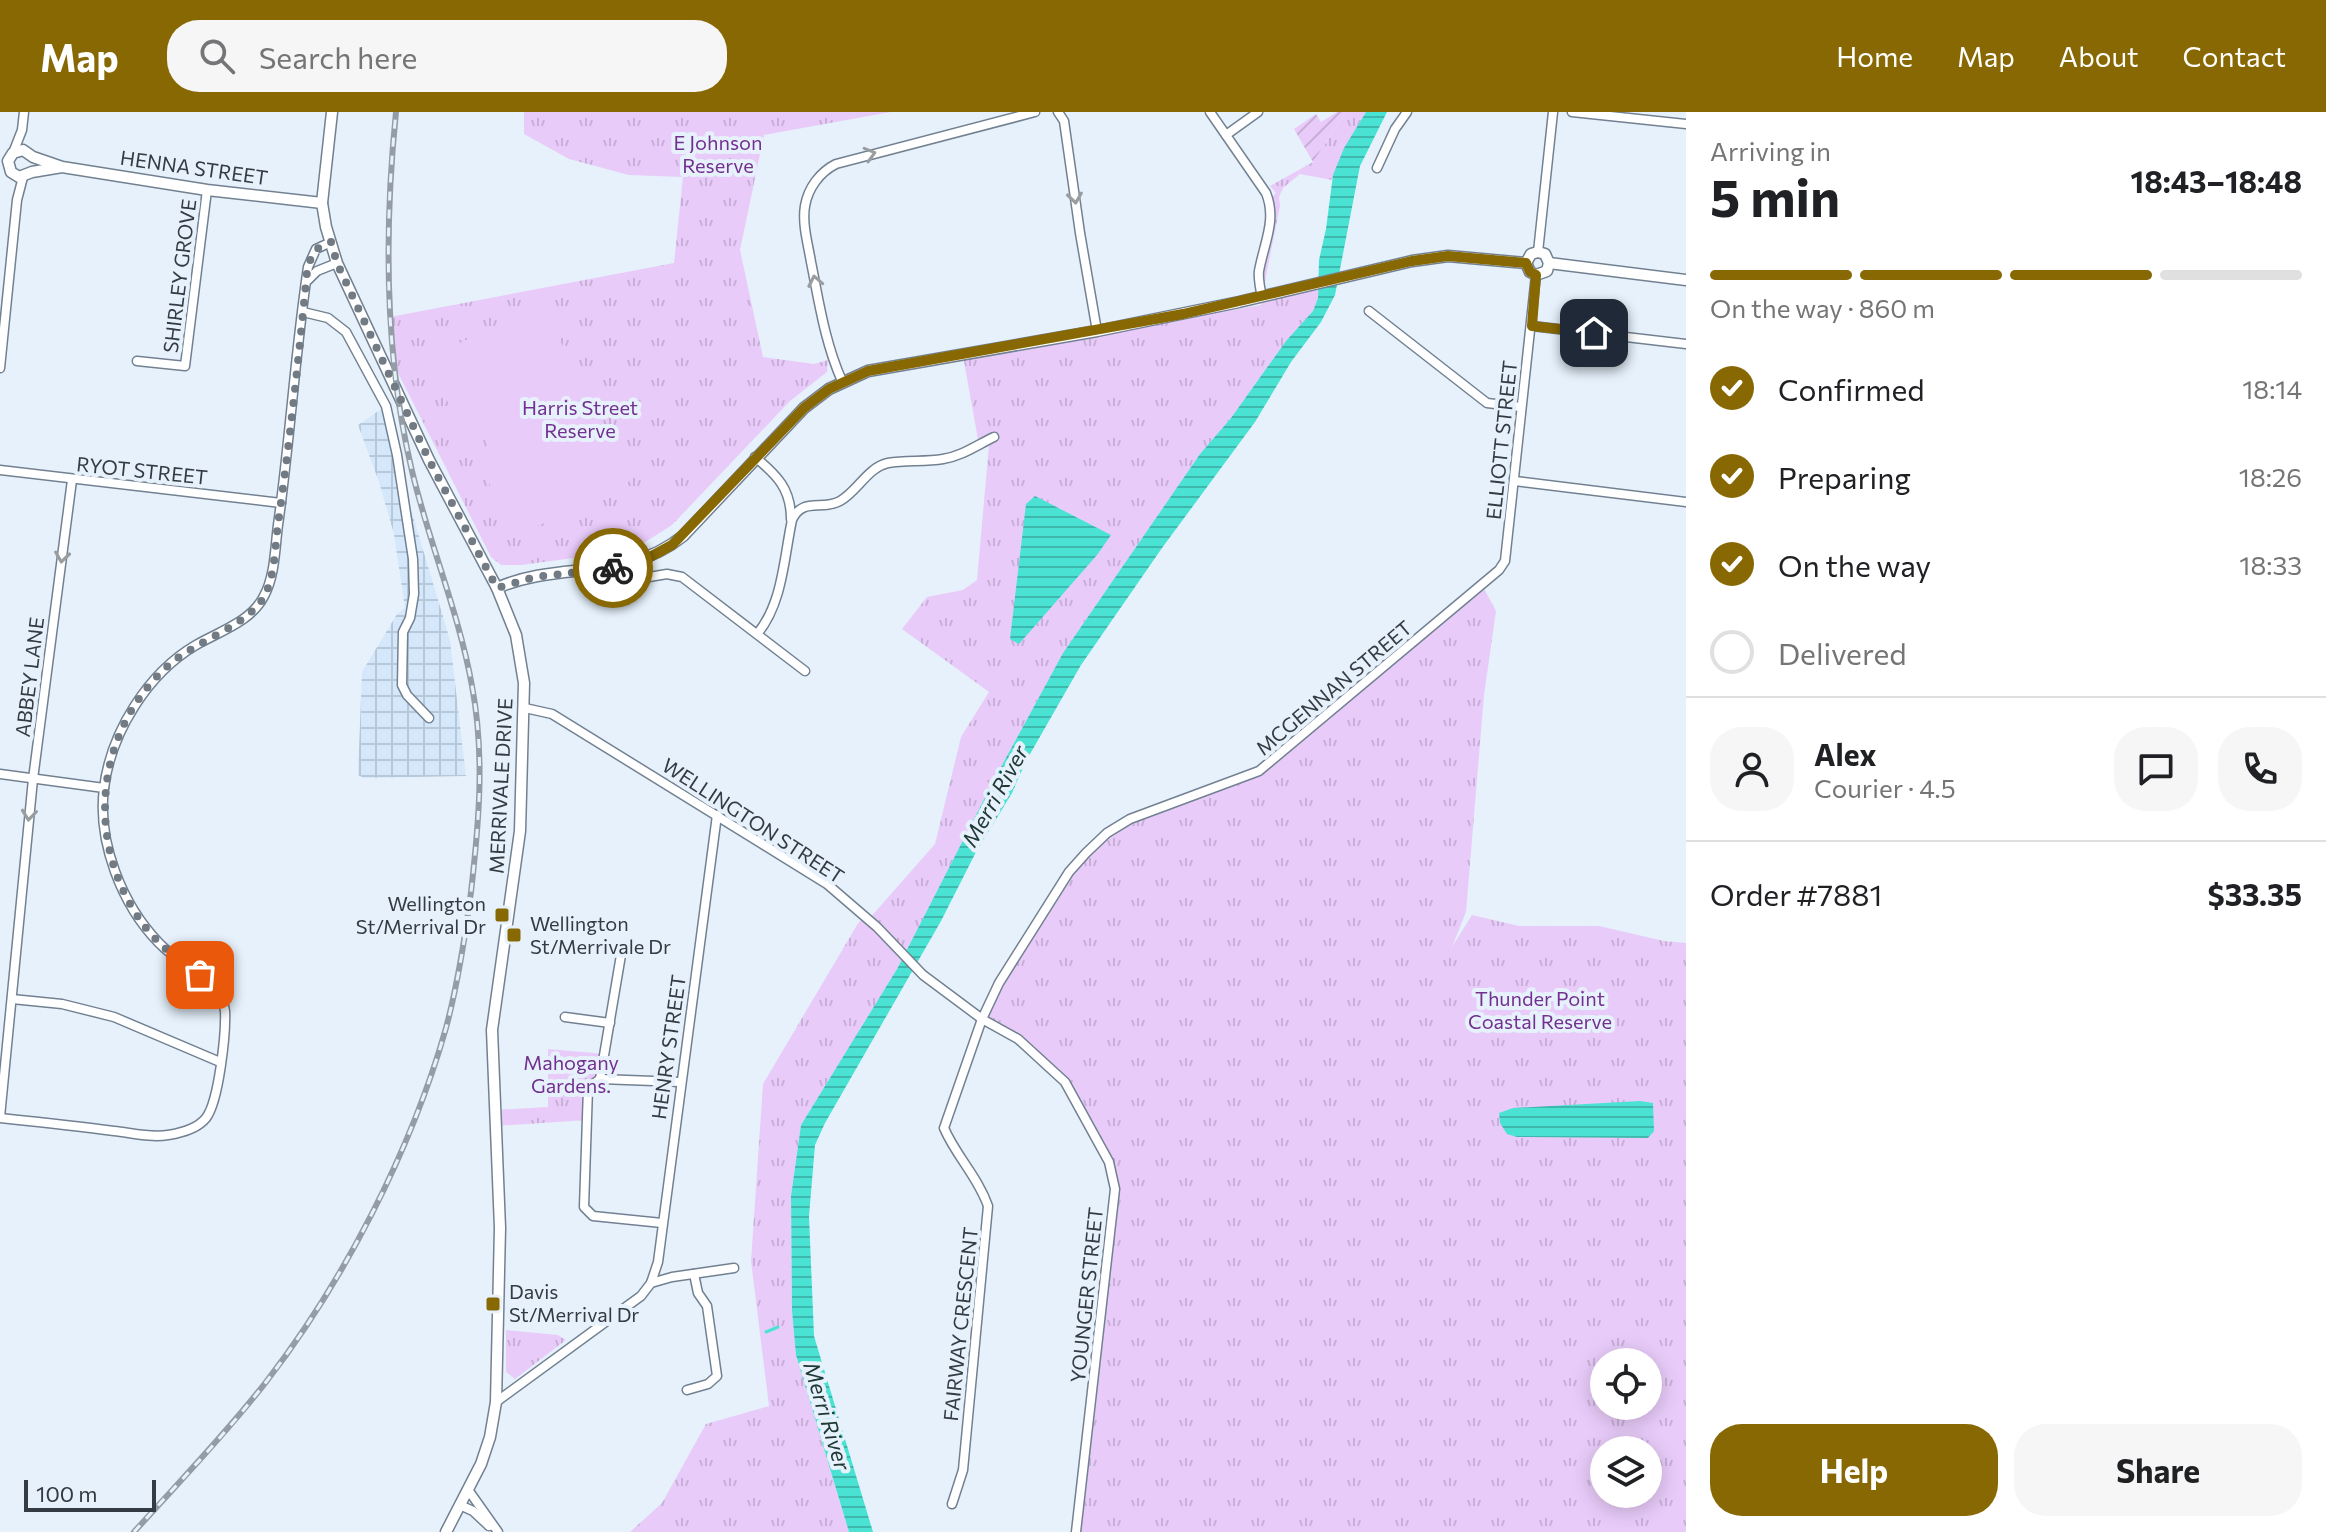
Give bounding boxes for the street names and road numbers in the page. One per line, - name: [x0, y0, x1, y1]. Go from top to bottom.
- street label: HENNA STREET: [119, 145, 270, 189]
- street label: SHIRLEY GROVE: [158, 197, 200, 354]
- street label: ELLIOTT STREET: [1481, 359, 1521, 521]
- street label: RYOT STREET: [75, 451, 209, 489]
- street label: MCGENNAN STREET: [1251, 615, 1416, 759]
- street label: ABBEY LANE: [10, 616, 48, 738]
- street label: MERRIVALE DRIVE: [483, 697, 517, 874]
- street label: WELLINGTON STREET: [658, 752, 849, 888]
- street label: HENRY STREET: [646, 973, 690, 1121]
- street label: YOUNGER STREET: [1065, 1206, 1107, 1384]
- street label: FAIRWAY CRESCENT: [938, 1225, 982, 1422]

